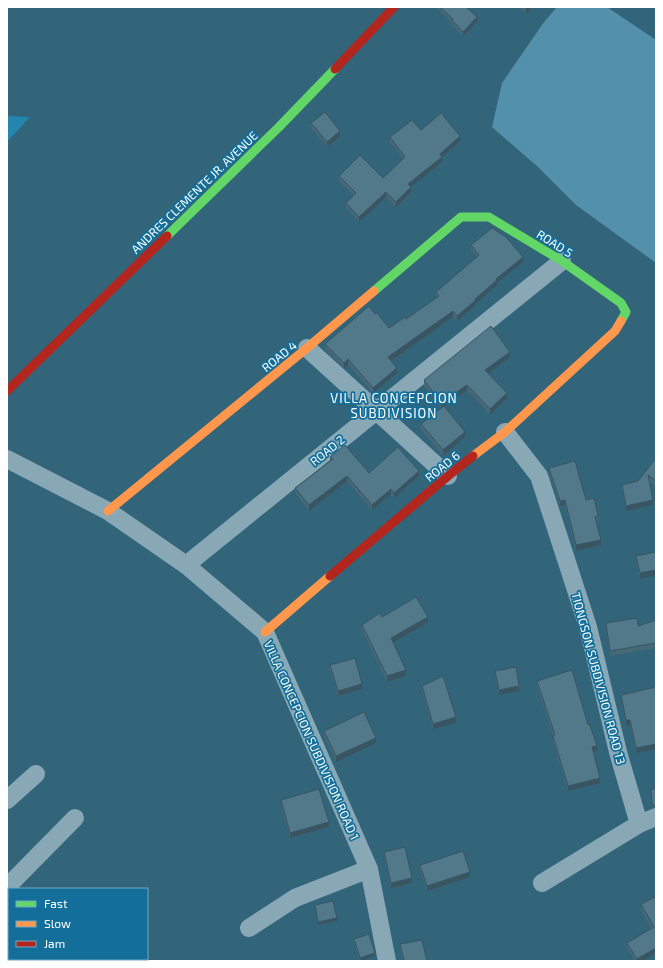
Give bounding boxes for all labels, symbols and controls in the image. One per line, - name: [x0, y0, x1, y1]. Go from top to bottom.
- street label: ANDRES CLEMENTE JR. AVENUE: [128, 128, 260, 256]
- street label: ROAD 5: [534, 226, 576, 260]
- street label: ROAD 4: [259, 338, 299, 374]
- district label: VILLA CONCEPCION SUBDIVISION: [330, 390, 458, 421]
- street label: ROAD 2: [307, 432, 347, 468]
- street label: ROAD 6: [422, 448, 462, 484]
- street label: TIONGSON SUBDIVISION ROAD 13: [569, 590, 629, 766]
- street label: VILLA CONCEPCION SUBDIVISION ROAD 1: [262, 638, 362, 842]
- legend: [8, 888, 148, 960]
- text: Fast: [44, 896, 68, 910]
- text: Slow: [44, 916, 71, 930]
- text: Jam: [44, 936, 65, 950]

